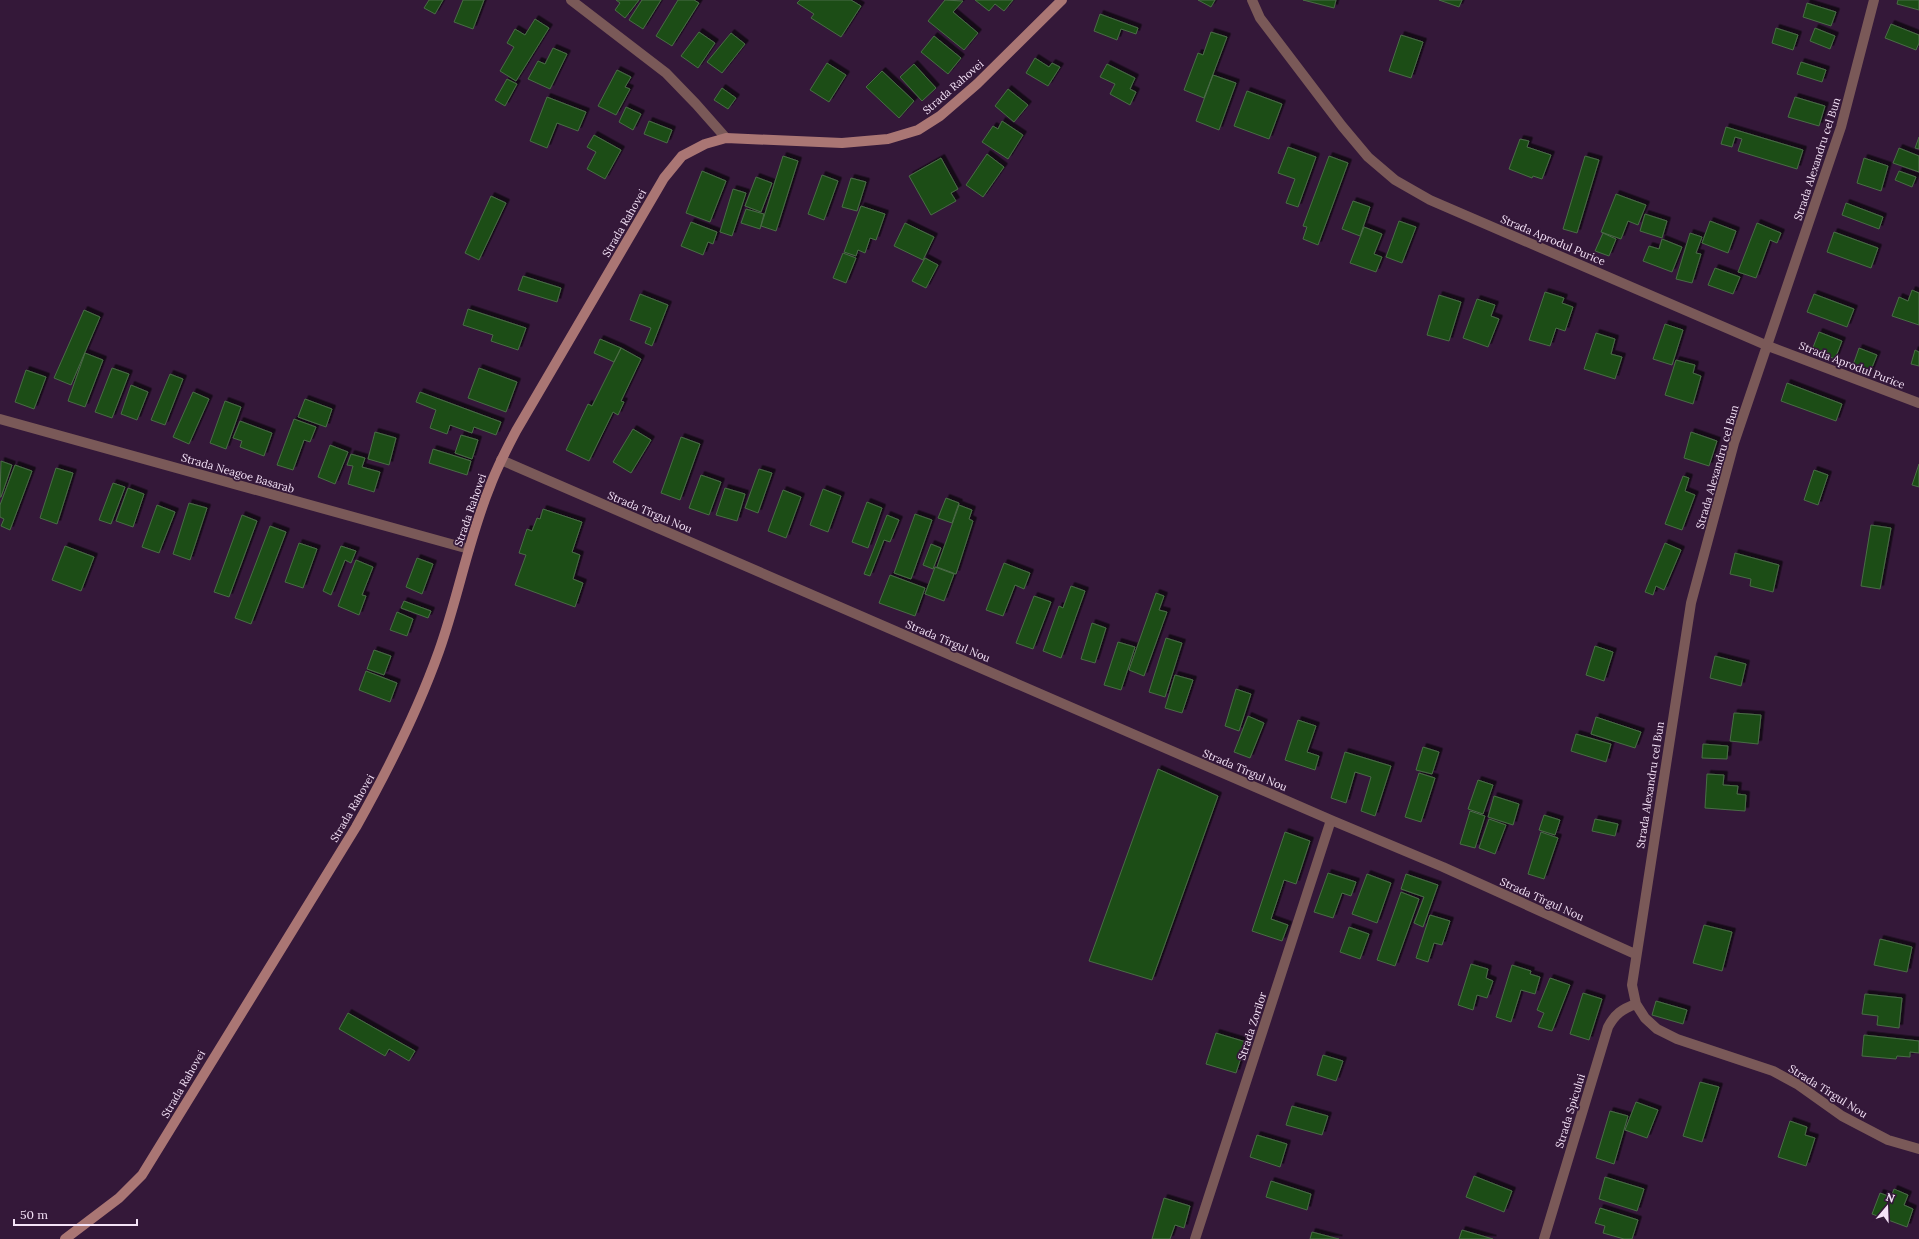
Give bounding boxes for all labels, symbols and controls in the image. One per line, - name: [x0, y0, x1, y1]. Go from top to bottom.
- street label: Strada Rahovei: [920, 57, 986, 117]
- street label: Strada Alexandru cel Bun: [1791, 95, 1844, 222]
- street label: Strada Rahovei: [599, 187, 649, 259]
- street label: Strada Aprodul Purice: [1499, 212, 1608, 268]
- street label: Strada Aprodul Purice: [1797, 338, 1907, 392]
- street label: Strada Alexandru cel Bun: [1693, 403, 1742, 531]
- street label: Strada Neagoe Basarab: [180, 450, 296, 496]
- street label: Strada Rahovei: [451, 472, 489, 548]
- street label: Strada Tîrgul Nou: [606, 488, 695, 536]
- street label: Strada Tîrgul Nou: [904, 617, 993, 665]
- street label: Strada Alexandru cel Bun: [1633, 720, 1667, 850]
- street label: Strada Tîrgul Nou: [1201, 746, 1290, 794]
- street label: Strada Rahovei: [327, 772, 377, 844]
- street label: Strada Tîrgul Nou: [1498, 874, 1587, 924]
- street label: Strada Zorilor: [1234, 990, 1270, 1062]
- street label: Strada Rahovei: [158, 1048, 208, 1120]
- street label: Strada Tîrgul Nou: [1786, 1061, 1870, 1121]
- street label: Strada Spicului: [1552, 1072, 1588, 1150]
- north arrow: [1867, 1187, 1907, 1227]
- text: N: [1884, 1190, 1897, 1206]
- scale bar: [14, 1201, 137, 1227]
- text: 50 m: [20, 1207, 48, 1222]

